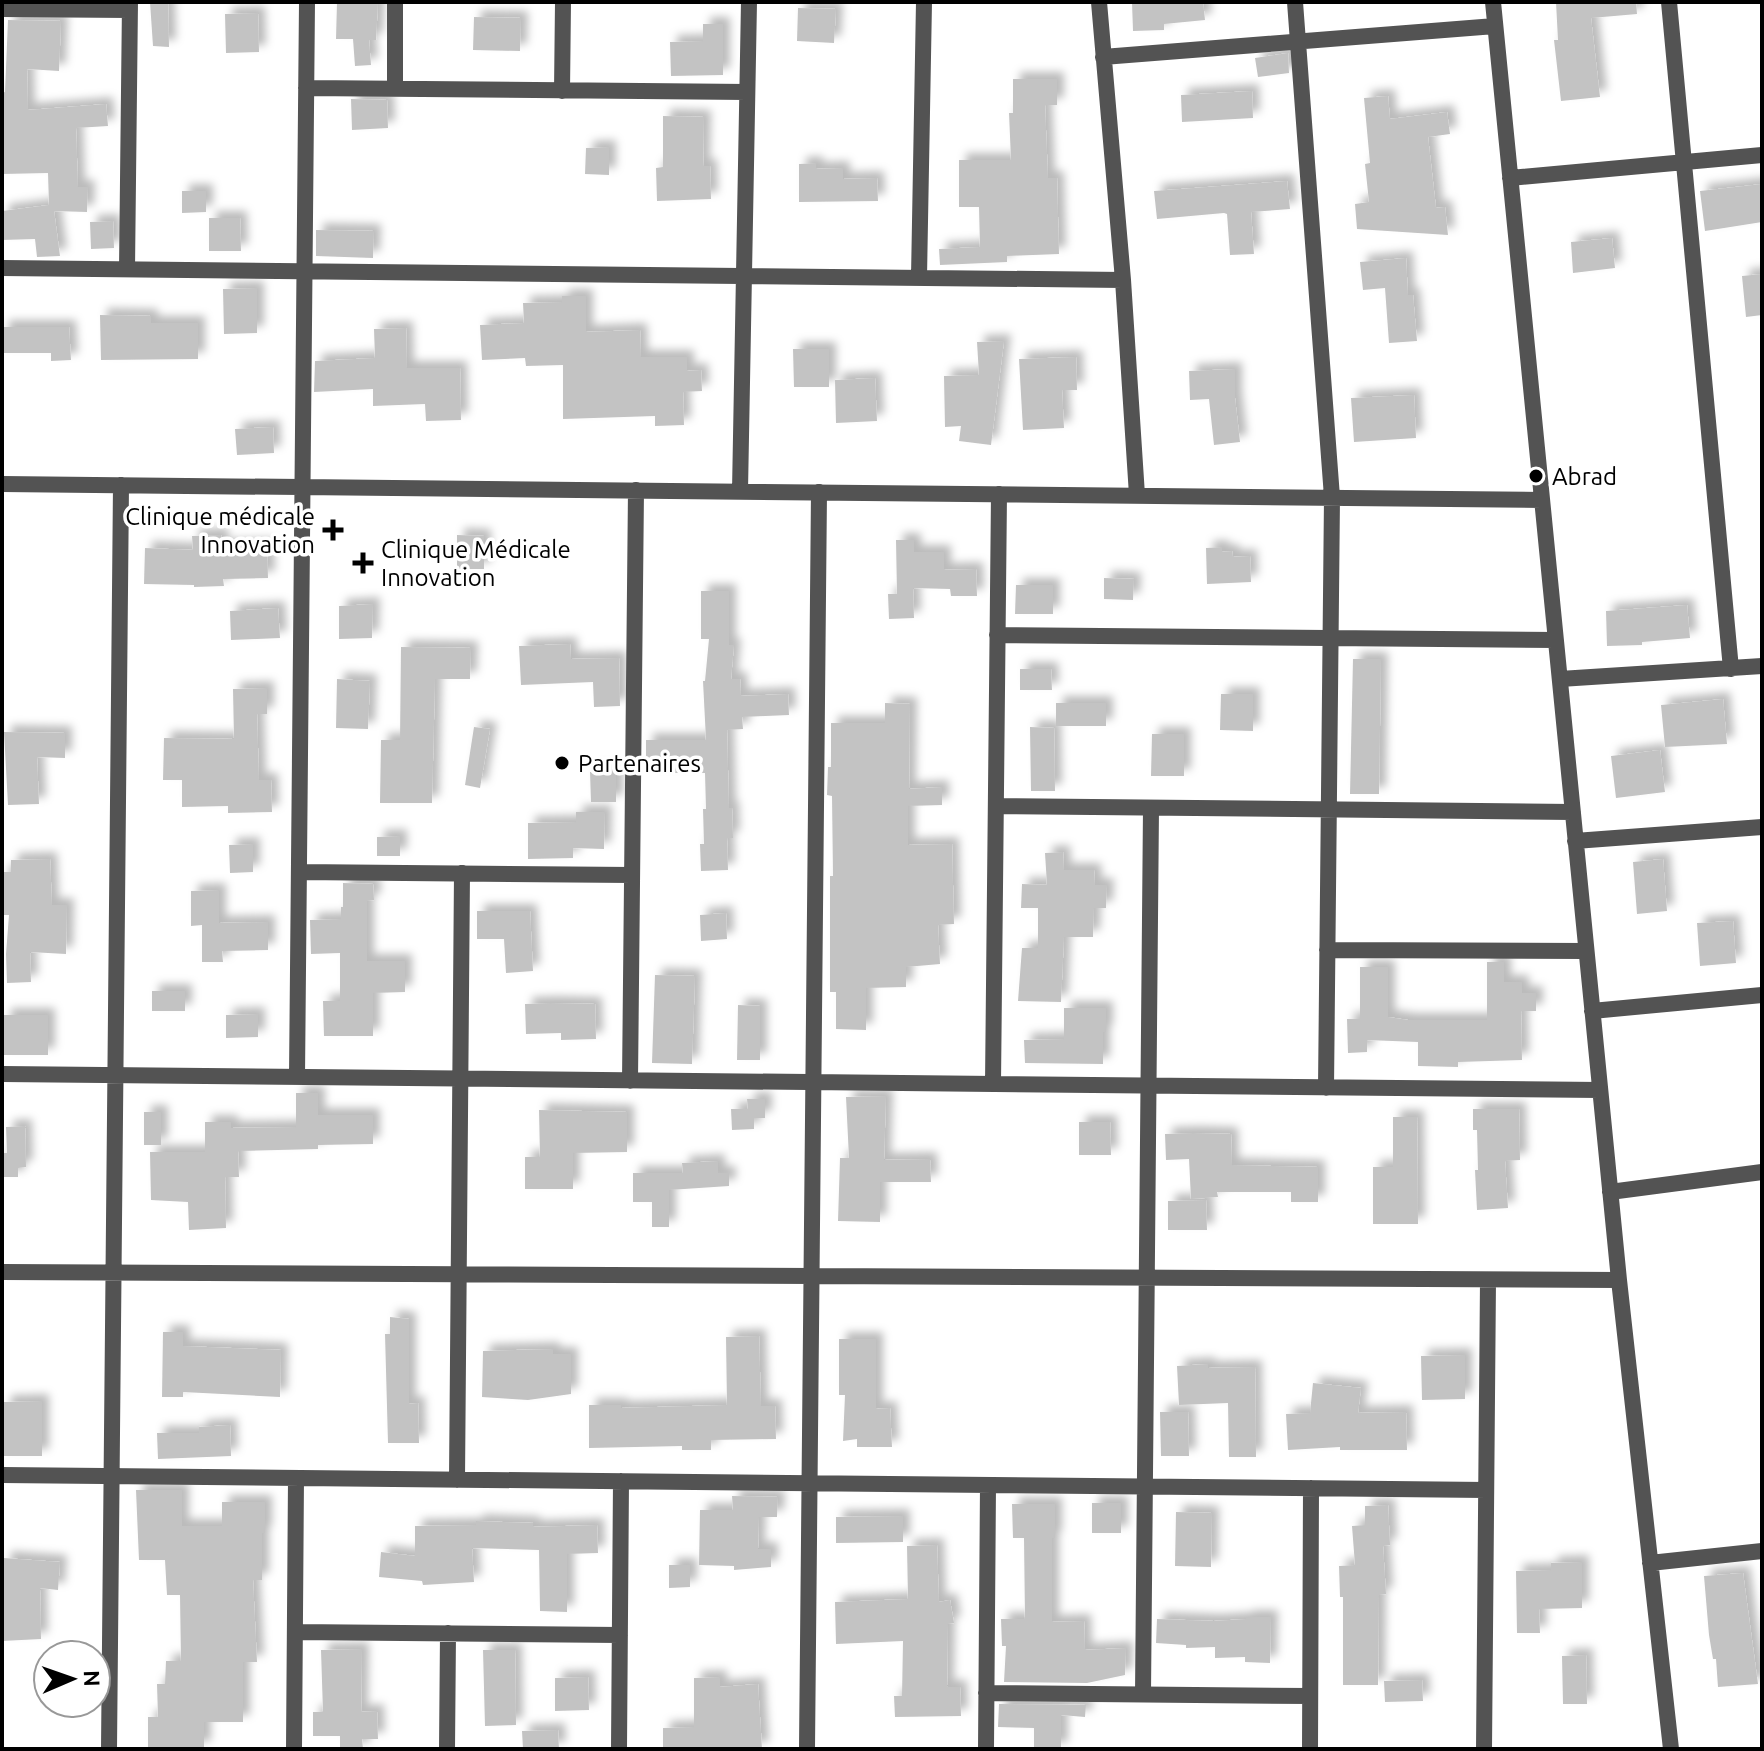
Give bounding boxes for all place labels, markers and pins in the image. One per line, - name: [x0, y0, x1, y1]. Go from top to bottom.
- place label: Abrad: [1552, 463, 1617, 490]
- marker: Abrad: [1527, 467, 1545, 485]
- place label: Clinique médicale Innovation: [125, 503, 315, 558]
- marker: Clinique médicale Innovation: [322, 519, 344, 541]
- place label: Clinique Médicale Innovation: [381, 536, 571, 591]
- marker: Clinique Médicale Innovation: [352, 552, 374, 574]
- place label: Partenaires: [578, 750, 701, 777]
- marker: Partenaires: [553, 754, 571, 772]

